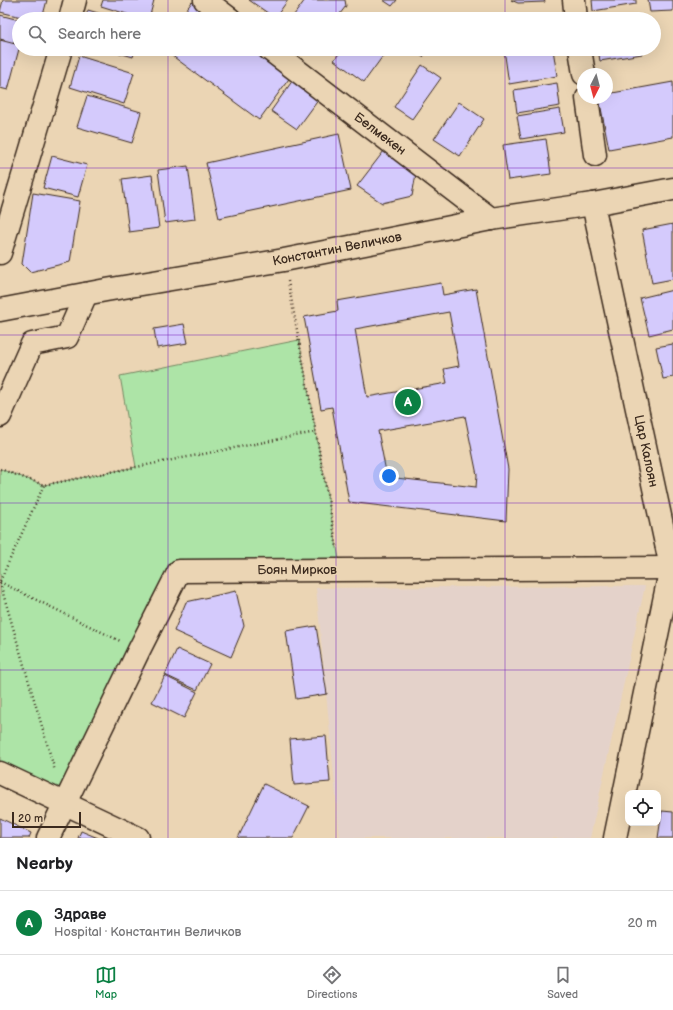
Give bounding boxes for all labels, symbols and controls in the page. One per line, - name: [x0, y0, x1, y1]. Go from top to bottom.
- search box: [12, 12, 661, 56]
- icon: search: [26, 23, 48, 45]
- text: Search here: [58, 25, 141, 44]
- north arrow: [577, 68, 613, 104]
- street label: Белмекен: [351, 109, 409, 159]
- street label: Константин Величков: [271, 229, 403, 269]
- pin: A: [395, 387, 421, 417]
- street label: Цар Калоян: [631, 413, 661, 489]
- your location: [379, 466, 399, 486]
- street label: Боян Мирков: [257, 562, 337, 578]
- map controls: [625, 790, 661, 826]
- button: locate: [625, 790, 661, 826]
- scale bar: [12, 810, 81, 829]
- text: 20 m: [18, 812, 43, 825]
- text: Nearby: [16, 854, 73, 874]
- text: Здраве: [54, 905, 106, 924]
- text: A: [25, 915, 33, 931]
- text: 20 m: [627, 915, 657, 931]
- text: Hospital · Константин Величков: [54, 924, 241, 940]
- tab: Map: [95, 964, 117, 1001]
- tab: Directions: [307, 964, 357, 1001]
- tab: Saved: [547, 964, 578, 1001]

